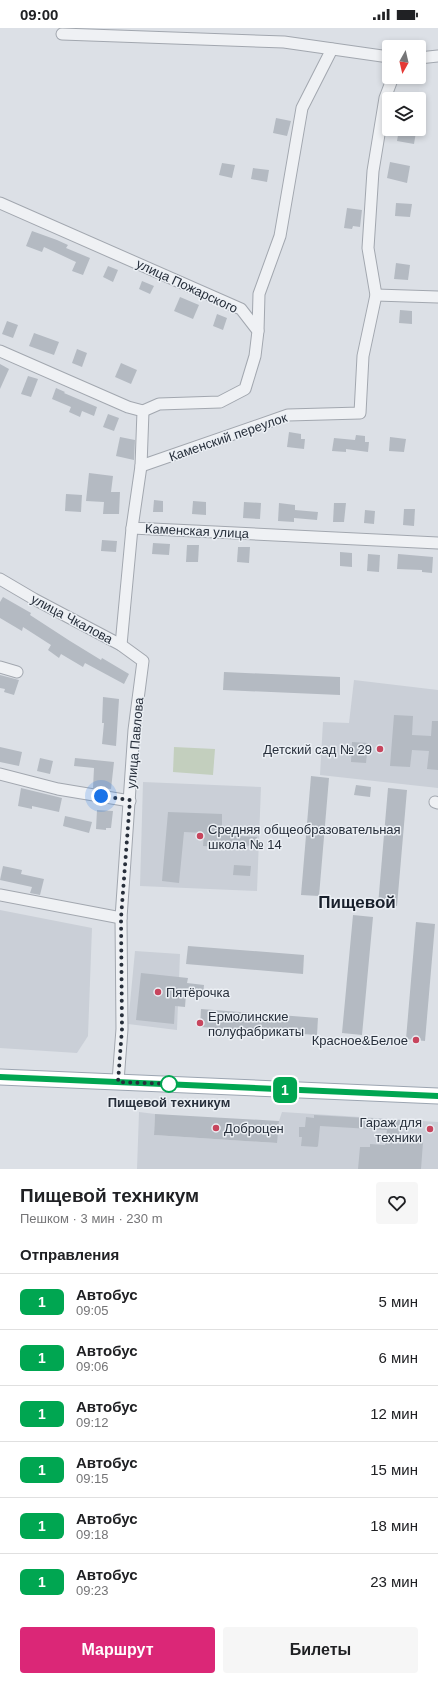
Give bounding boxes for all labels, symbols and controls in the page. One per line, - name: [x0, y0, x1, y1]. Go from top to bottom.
- text: 09:00: [20, 6, 58, 23]
- north arrow: [382, 40, 426, 84]
- map controls: [382, 40, 426, 136]
- button: layers: [382, 92, 426, 136]
- street label: улица Пожарского: [134, 256, 240, 316]
- street label: Каменский переулок: [167, 410, 289, 464]
- street label: Каменская улица: [145, 521, 250, 541]
- street label: улица Чкалова: [29, 591, 116, 647]
- street label: улица Павлова: [124, 696, 147, 789]
- place label: Детский сад № 29: [263, 742, 372, 757]
- marker: Детский сад № 29: [375, 744, 385, 754]
- your location: [91, 786, 111, 806]
- place label: Средняя общеобразовательная школа № 14: [208, 822, 401, 852]
- marker: Средняя общеобразовательная школа № 14: [195, 831, 205, 841]
- district label: Пищевой: [318, 893, 396, 912]
- place label: Пятёрочка: [166, 985, 230, 1000]
- marker: Пятёрочка: [153, 987, 163, 997]
- place label: Ермолинские полуфабрикаты: [208, 1009, 304, 1039]
- marker: Ермолинские полуфабрикаты: [195, 1018, 205, 1028]
- place label: Красное&Белое: [312, 1033, 408, 1048]
- marker: Красное&Белое: [411, 1035, 421, 1045]
- marker: Пищевой техникум: [160, 1075, 178, 1093]
- line badge: 1: [272, 1077, 298, 1103]
- text: 1: [281, 1082, 289, 1098]
- place label: Пищевой техникум: [108, 1095, 230, 1110]
- place label: Гараж для техники: [359, 1115, 422, 1145]
- place label: Доброцен: [224, 1121, 284, 1136]
- marker: Доброцен: [211, 1123, 221, 1133]
- marker: Гараж для техники: [425, 1124, 435, 1134]
- button: heart: [376, 1182, 418, 1224]
- text: Пищевой техникум: [20, 1185, 199, 1206]
- text: Пешком · 3 мин · 230 m: [20, 1211, 162, 1226]
- text: Отправления: [20, 1246, 119, 1263]
- text: Автобус: [76, 1286, 138, 1303]
- text: 5 мин: [379, 1293, 418, 1310]
- text: 1: [38, 1294, 46, 1310]
- text: 09:05: [76, 1303, 109, 1318]
- text: Автобус: [76, 1342, 138, 1359]
- text: 6 мин: [379, 1349, 418, 1366]
- text: 1: [38, 1350, 46, 1366]
- text: 09:06: [76, 1359, 109, 1374]
- text: Автобус: [76, 1398, 138, 1415]
- text: 12 мин: [370, 1405, 418, 1422]
- text: 1: [38, 1406, 46, 1422]
- text: 09:12: [76, 1415, 109, 1430]
- text: Автобус: [76, 1454, 138, 1471]
- text: 15 мин: [370, 1461, 418, 1478]
- text: 1: [38, 1462, 46, 1478]
- text: 09:15: [76, 1471, 109, 1486]
- text: Автобус: [76, 1510, 138, 1527]
- text: 18 мин: [370, 1517, 418, 1534]
- text: 1: [38, 1518, 46, 1534]
- text: 09:18: [76, 1527, 109, 1542]
- text: Автобус: [76, 1566, 138, 1583]
- text: 23 мин: [370, 1573, 418, 1590]
- text: 1: [38, 1574, 46, 1590]
- text: 09:23: [76, 1583, 109, 1598]
- button: Маршрут: [20, 1627, 215, 1673]
- button: Билеты: [223, 1627, 418, 1673]

